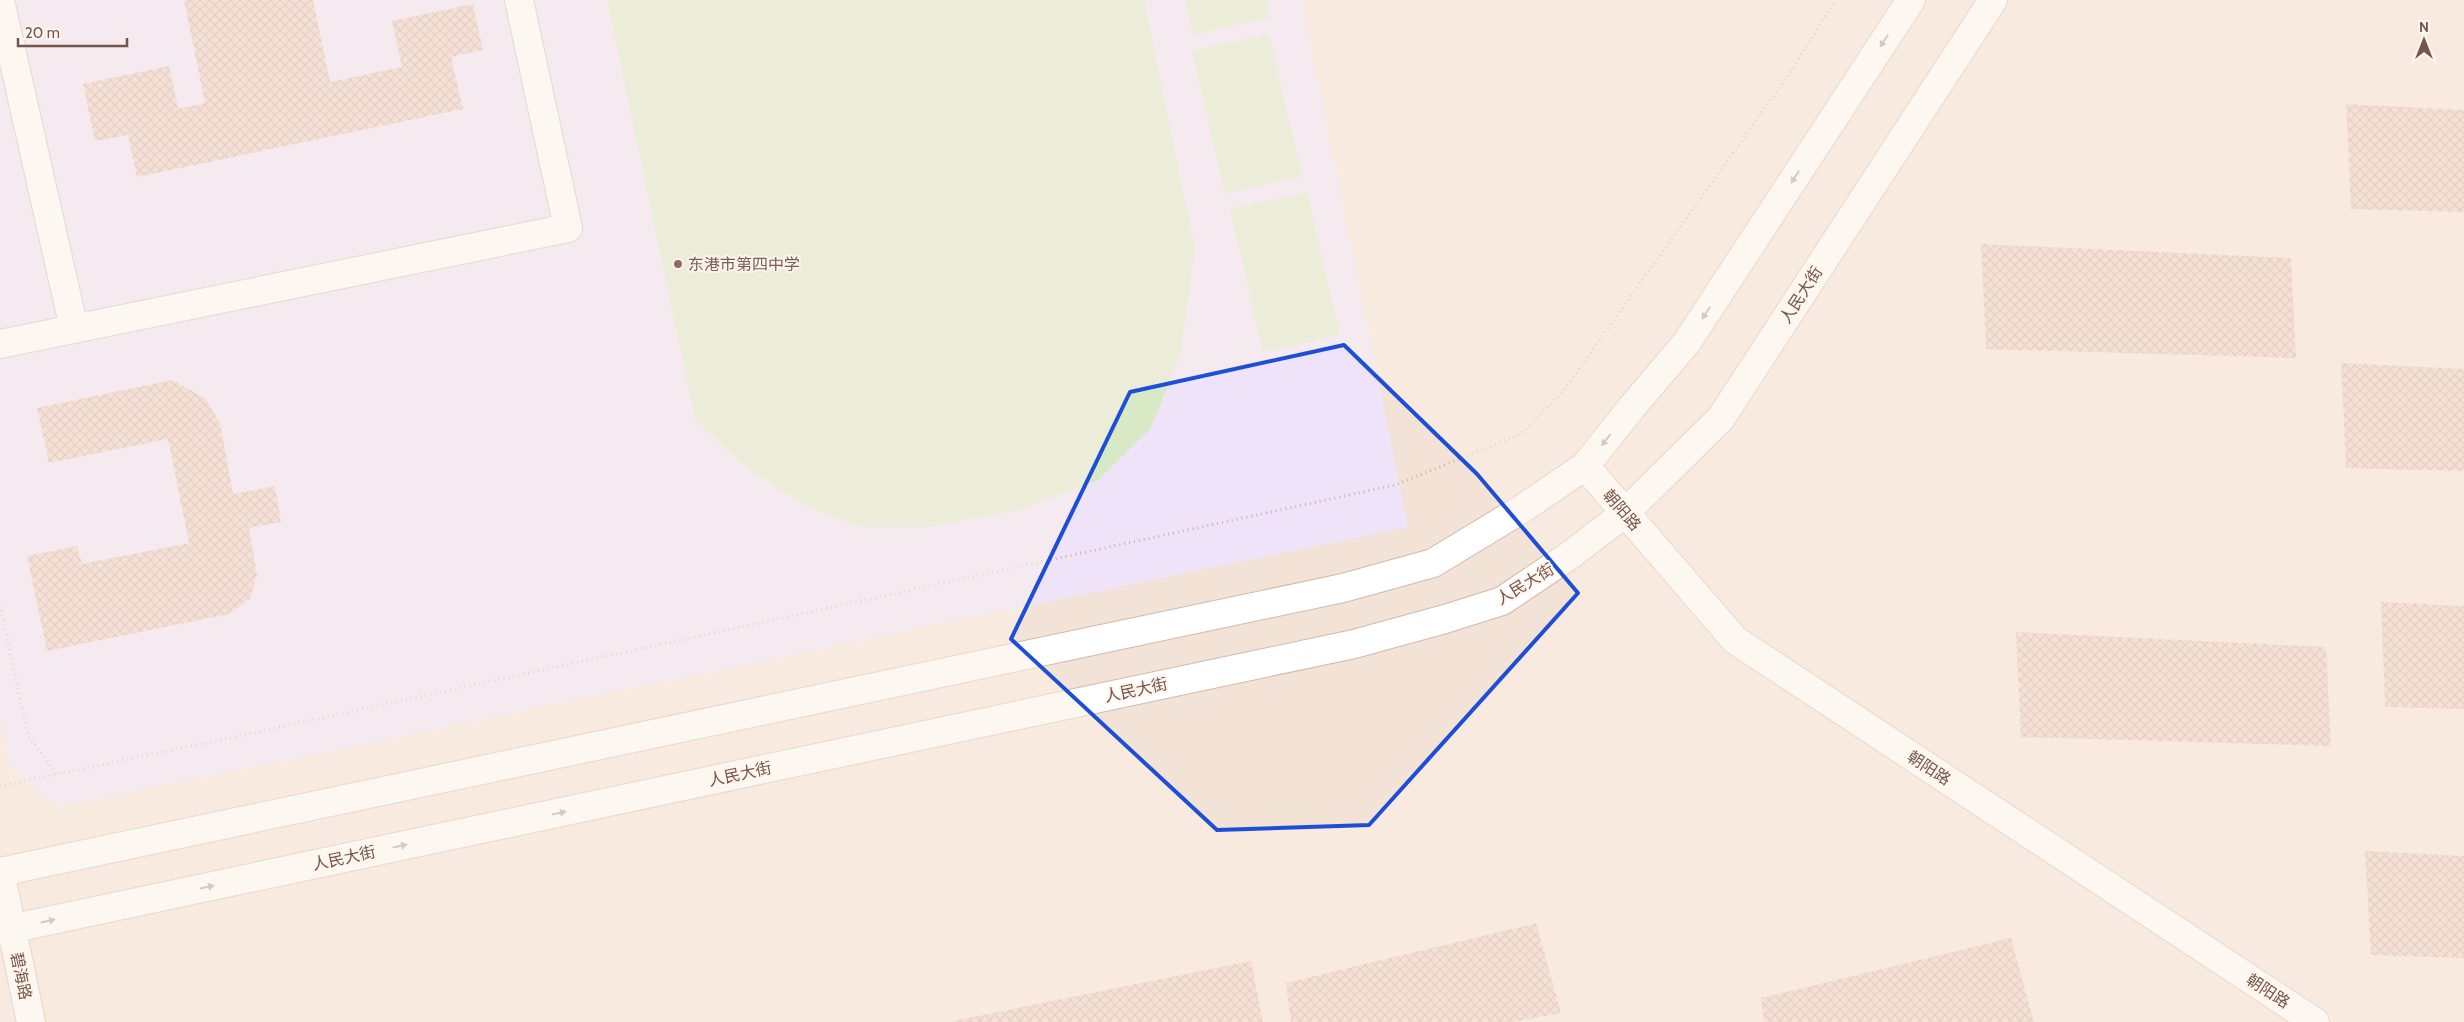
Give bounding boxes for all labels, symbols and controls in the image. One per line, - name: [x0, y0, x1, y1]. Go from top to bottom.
- scale bar: [18, 15, 126, 47]
- north arrow: [2399, 15, 2449, 65]
- text: N: [2419, 18, 2429, 36]
- text: 20 m: [25, 24, 60, 42]
- one-way arrow: [1879, 34, 1889, 47]
- one-way arrow: [1790, 170, 1800, 184]
- place label: 东港市第四中学: [688, 255, 800, 274]
- marker: 东港市第四中学: [672, 258, 684, 270]
- street label: 人民大街: [1776, 263, 1826, 327]
- one-way arrow: [1701, 306, 1711, 320]
- one-way arrow: [1600, 433, 1611, 446]
- street label: 朝阳路: [1599, 486, 1645, 534]
- street label: 人民大街: [1493, 559, 1557, 609]
- street label: 人民大街: [1103, 674, 1169, 706]
- street label: 朝阳路: [1904, 747, 1954, 789]
- street label: 人民大街: [707, 758, 773, 790]
- one-way arrow: [551, 809, 566, 817]
- street label: 人民大街: [311, 842, 377, 874]
- one-way arrow: [392, 842, 408, 850]
- one-way arrow: [199, 883, 215, 891]
- one-way arrow: [40, 917, 55, 925]
- street label: 碧海路: [7, 951, 35, 1001]
- street label: 朝阳路: [2243, 970, 2293, 1012]

